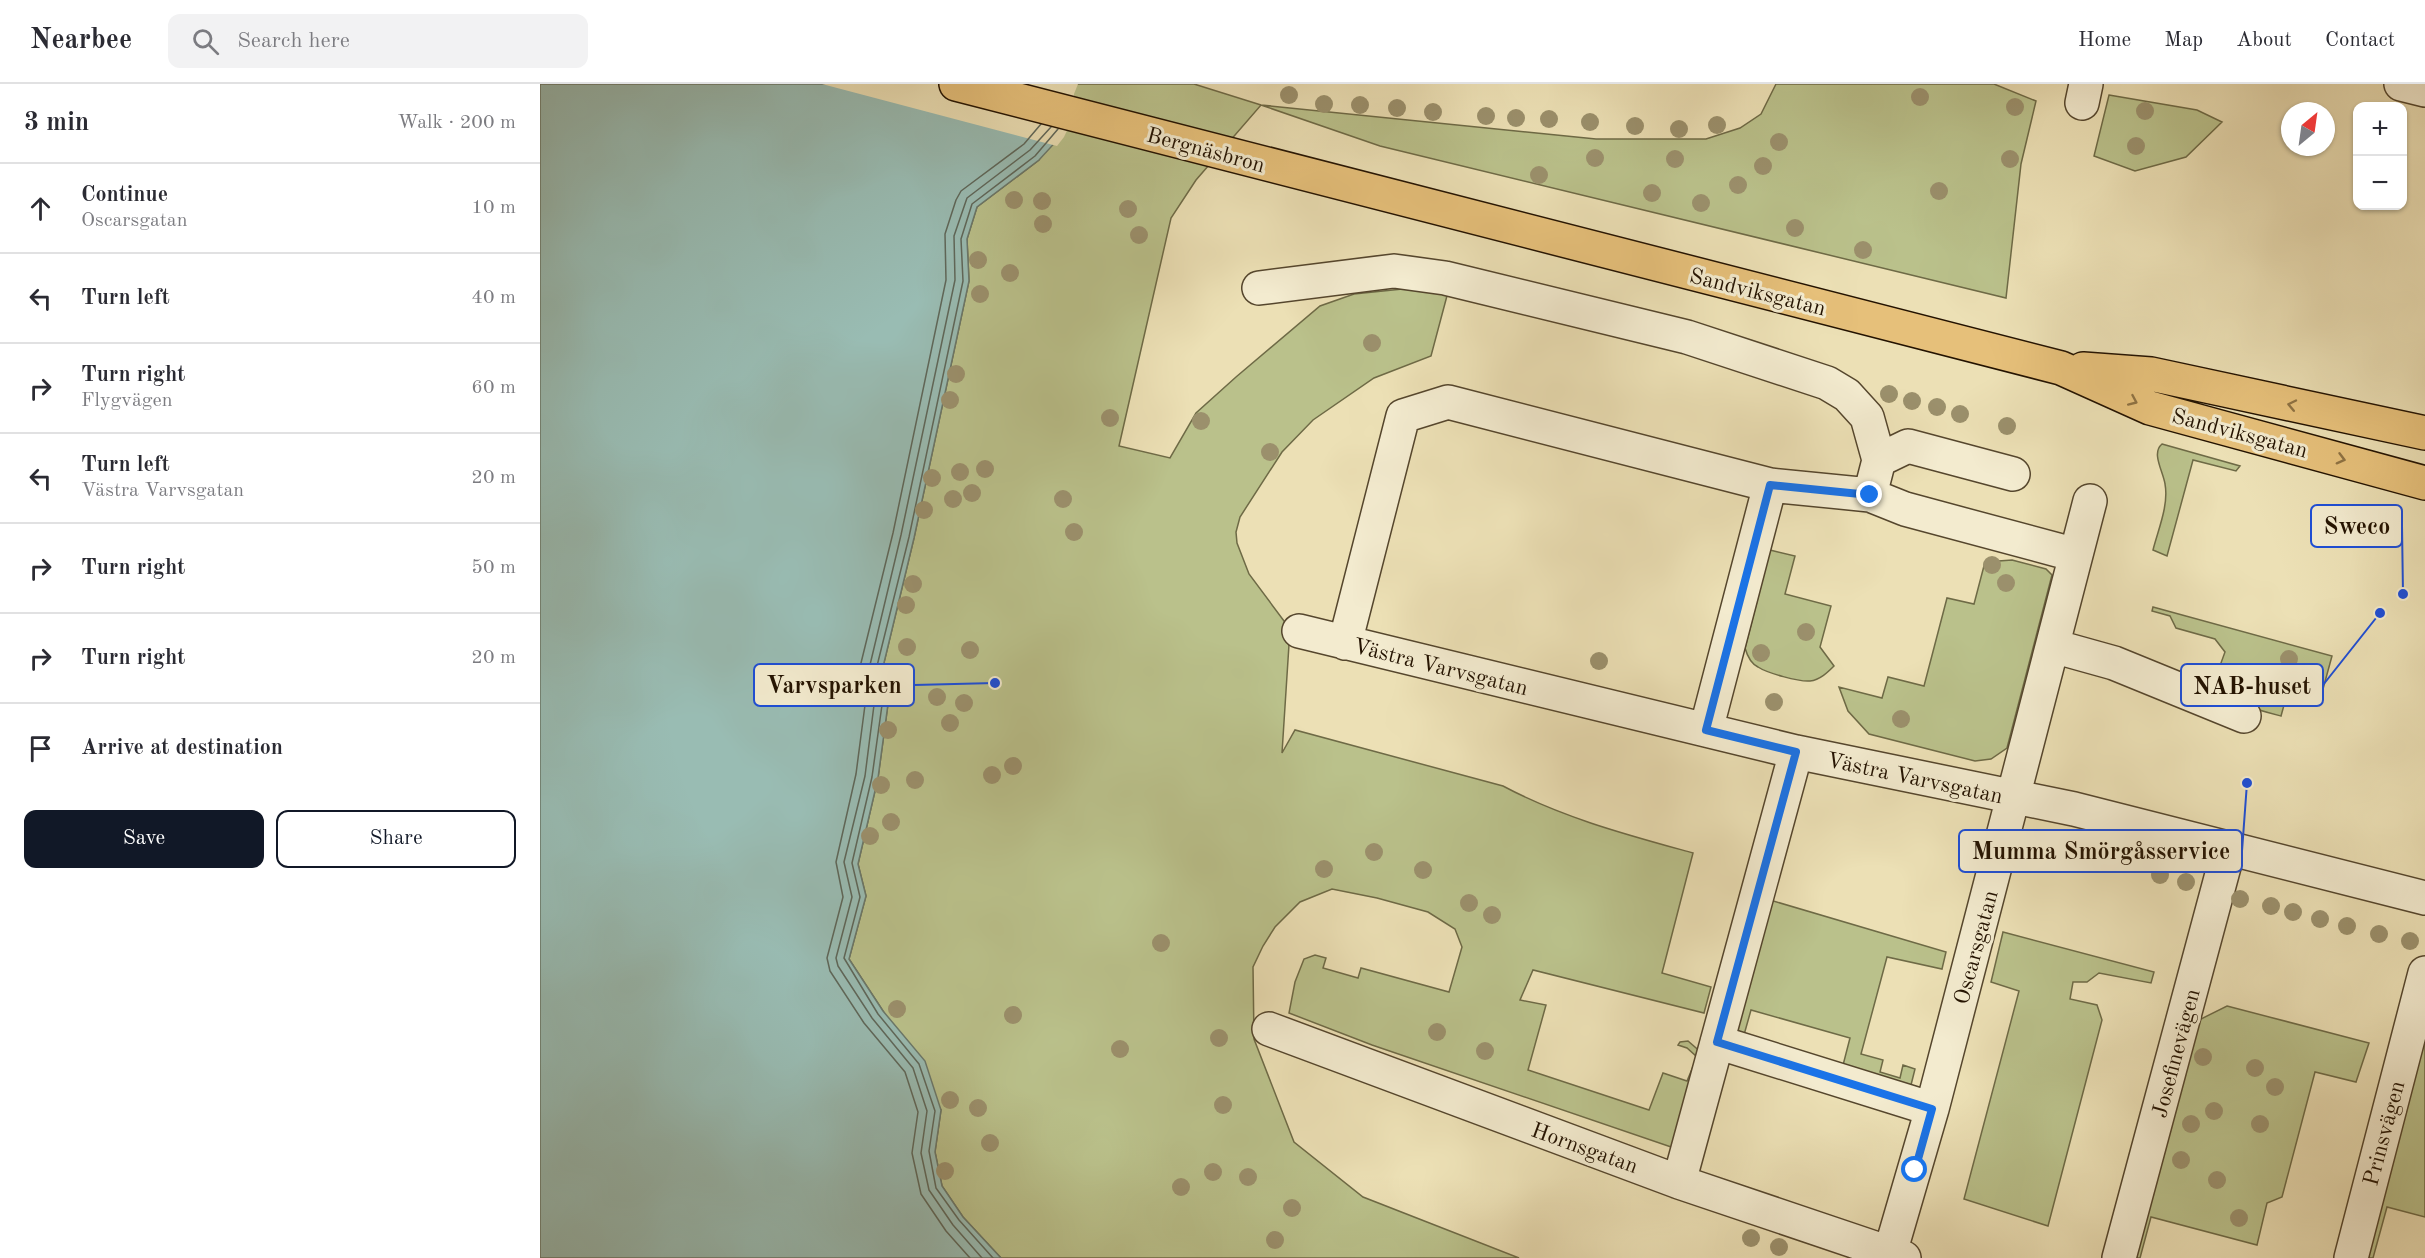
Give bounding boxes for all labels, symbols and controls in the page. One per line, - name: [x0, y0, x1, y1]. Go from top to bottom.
- search box: [168, 14, 588, 68]
- icon: search: [189, 25, 222, 58]
- text: Nearbee: [30, 27, 132, 55]
- text: Search here: [237, 30, 350, 52]
- text: Home: [2078, 30, 2131, 51]
- text: Map: [2164, 30, 2203, 51]
- text: About: [2236, 30, 2292, 51]
- text: Contact: [2325, 30, 2395, 51]
- north arrow: [2281, 102, 2335, 156]
- map controls: [2353, 102, 2407, 210]
- button: +: [2353, 102, 2407, 156]
- text: 3 min: [24, 110, 89, 136]
- text: Walk · 200 m: [397, 113, 516, 133]
- street label: Bergnäsbron: [1144, 125, 1267, 177]
- button: −: [2353, 156, 2407, 210]
- text: Continue: [81, 184, 168, 206]
- icon: ahead: [24, 192, 57, 225]
- text: 10 m: [471, 198, 516, 218]
- text: Oscarsgatan: [81, 211, 188, 231]
- street label: Sandviksgatan: [1687, 265, 1828, 321]
- icon: left: [24, 282, 57, 315]
- text: Turn left: [81, 287, 170, 309]
- text: 40 m: [471, 288, 516, 308]
- text: Turn right: [81, 364, 185, 386]
- icon: right: [24, 372, 57, 405]
- text: 60 m: [471, 378, 516, 398]
- text: Flygvägen: [81, 391, 173, 411]
- one-way arrow: [2127, 393, 2138, 405]
- one-way arrow: [2287, 399, 2297, 412]
- street label: Sandviksgatan: [2169, 405, 2310, 463]
- one-way arrow: [2335, 452, 2346, 464]
- text: Turn left: [81, 454, 170, 476]
- icon: left: [24, 462, 57, 495]
- text: 20 m: [471, 468, 516, 488]
- text: Västra Varvsgatan: [81, 481, 244, 501]
- route end: [1856, 481, 1882, 507]
- callout: Sweco: [2311, 505, 2402, 547]
- text: Sweco: [2324, 516, 2390, 540]
- icon: right: [24, 552, 57, 585]
- text: Turn right: [81, 557, 185, 579]
- text: 50 m: [471, 558, 516, 578]
- street label: Västra Varvsgatan: [1351, 636, 1530, 700]
- icon: right: [24, 642, 57, 675]
- text: Turn right: [81, 647, 185, 669]
- text: 20 m: [471, 648, 516, 668]
- callout: Varvsparken: [754, 664, 914, 706]
- callout: NAB-huset: [2181, 664, 2323, 706]
- text: Varvsparken: [766, 675, 902, 699]
- text: NAB-huset: [2193, 676, 2311, 700]
- icon: arrive: [24, 732, 57, 765]
- text: Arrive at destination: [81, 737, 283, 759]
- street label: Västra Varvsgatan: [1825, 750, 2005, 808]
- button: Save: [24, 810, 264, 868]
- button: Share: [276, 810, 516, 868]
- callout: Mumma Smörgåsservice: [1959, 830, 2242, 872]
- text: Mumma Smörgåsservice: [1972, 841, 2230, 865]
- street label: Oscarsgatan: [1951, 888, 2003, 1007]
- street label: Josefinevägen: [2149, 987, 2205, 1120]
- street label: Prinsvägen: [2360, 1079, 2410, 1188]
- street label: Hornsgatan: [1528, 1119, 1641, 1178]
- route start: [1901, 1156, 1927, 1182]

